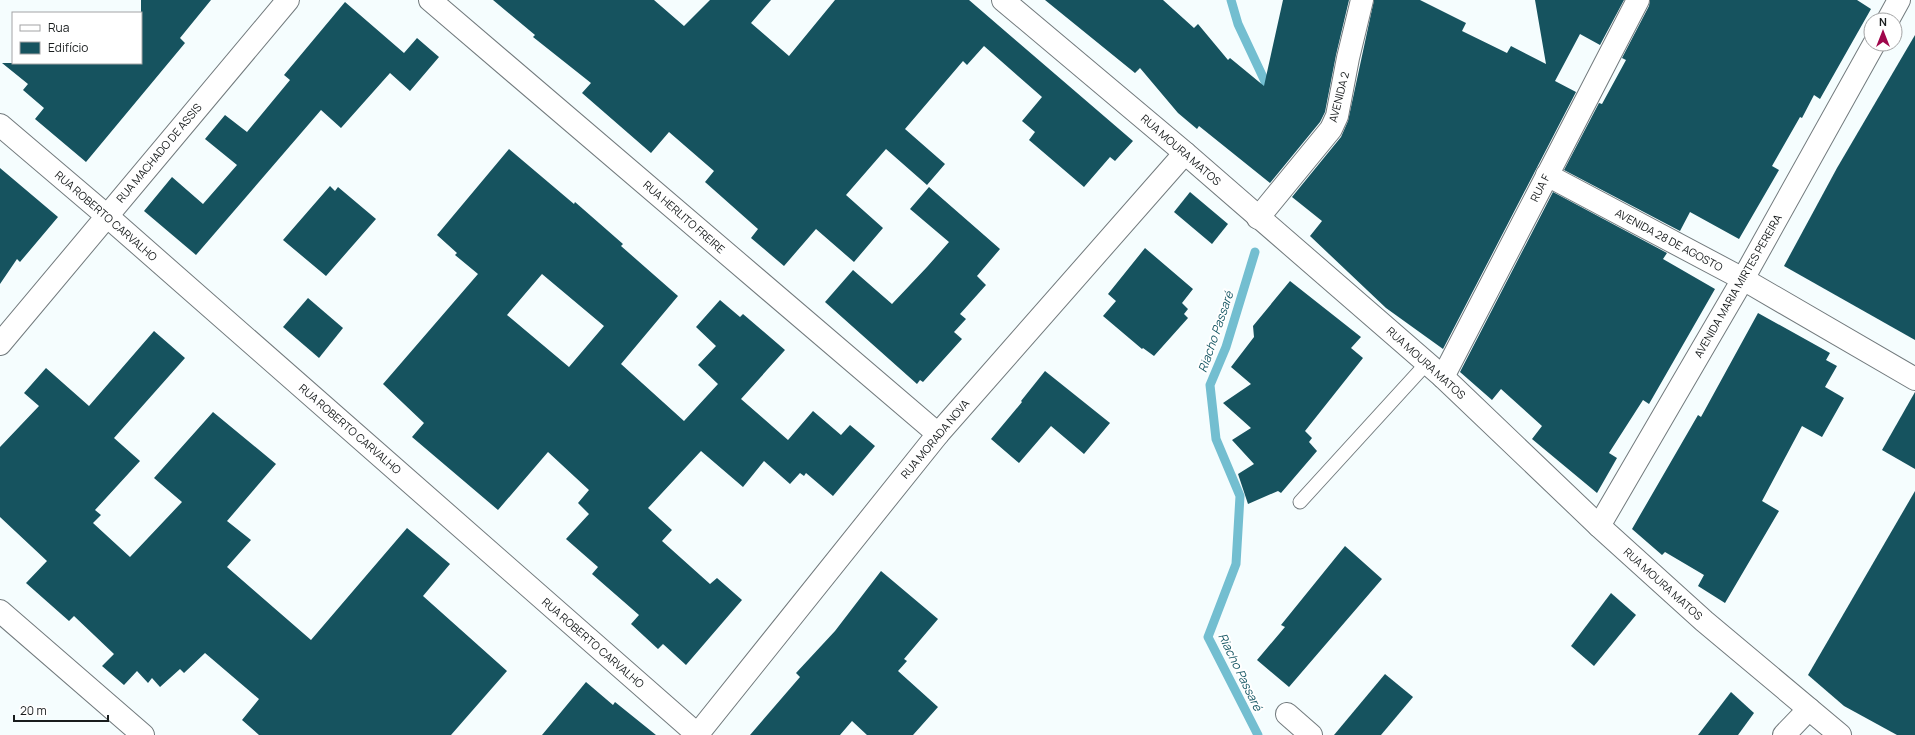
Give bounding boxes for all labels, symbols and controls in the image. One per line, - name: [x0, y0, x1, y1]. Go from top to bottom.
- legend: [12, 12, 142, 64]
- north arrow: [1863, 12, 1903, 52]
- text: N: [1879, 14, 1887, 29]
- text: Rua: [48, 19, 69, 36]
- text: Edifício: [48, 39, 88, 56]
- street label: AVENIDA 2: [1325, 70, 1352, 124]
- street label: RUA MACHADO DE ASSIS: [113, 100, 205, 205]
- street label: RUA MOURA MATOS: [1138, 111, 1225, 189]
- street label: RUA ROBERTO CARVALHO: [52, 167, 161, 264]
- street label: RUA F: [1526, 171, 1553, 204]
- street label: RUA HERLITO FREIRE: [640, 177, 728, 256]
- street label: AVENIDA 28 DE AGOSTO: [1613, 205, 1726, 274]
- street label: AVENIDA MARIA MIRTES PEREIRA: [1690, 211, 1785, 360]
- water label: Riacho Passaré: [1194, 288, 1238, 375]
- street label: RUA MOURA MATOS: [1384, 323, 1469, 402]
- street label: RUA ROBERTO CARVALHO: [296, 380, 405, 477]
- street label: RUA MORADA NOVA: [897, 396, 972, 481]
- street label: RUA MOURA MATOS: [1621, 544, 1706, 623]
- street label: RUA ROBERTO CARVALHO: [539, 594, 648, 691]
- water label: Riacho Passaré: [1214, 630, 1267, 714]
- scale bar: [14, 697, 108, 723]
- text: 20 m: [20, 702, 47, 719]

